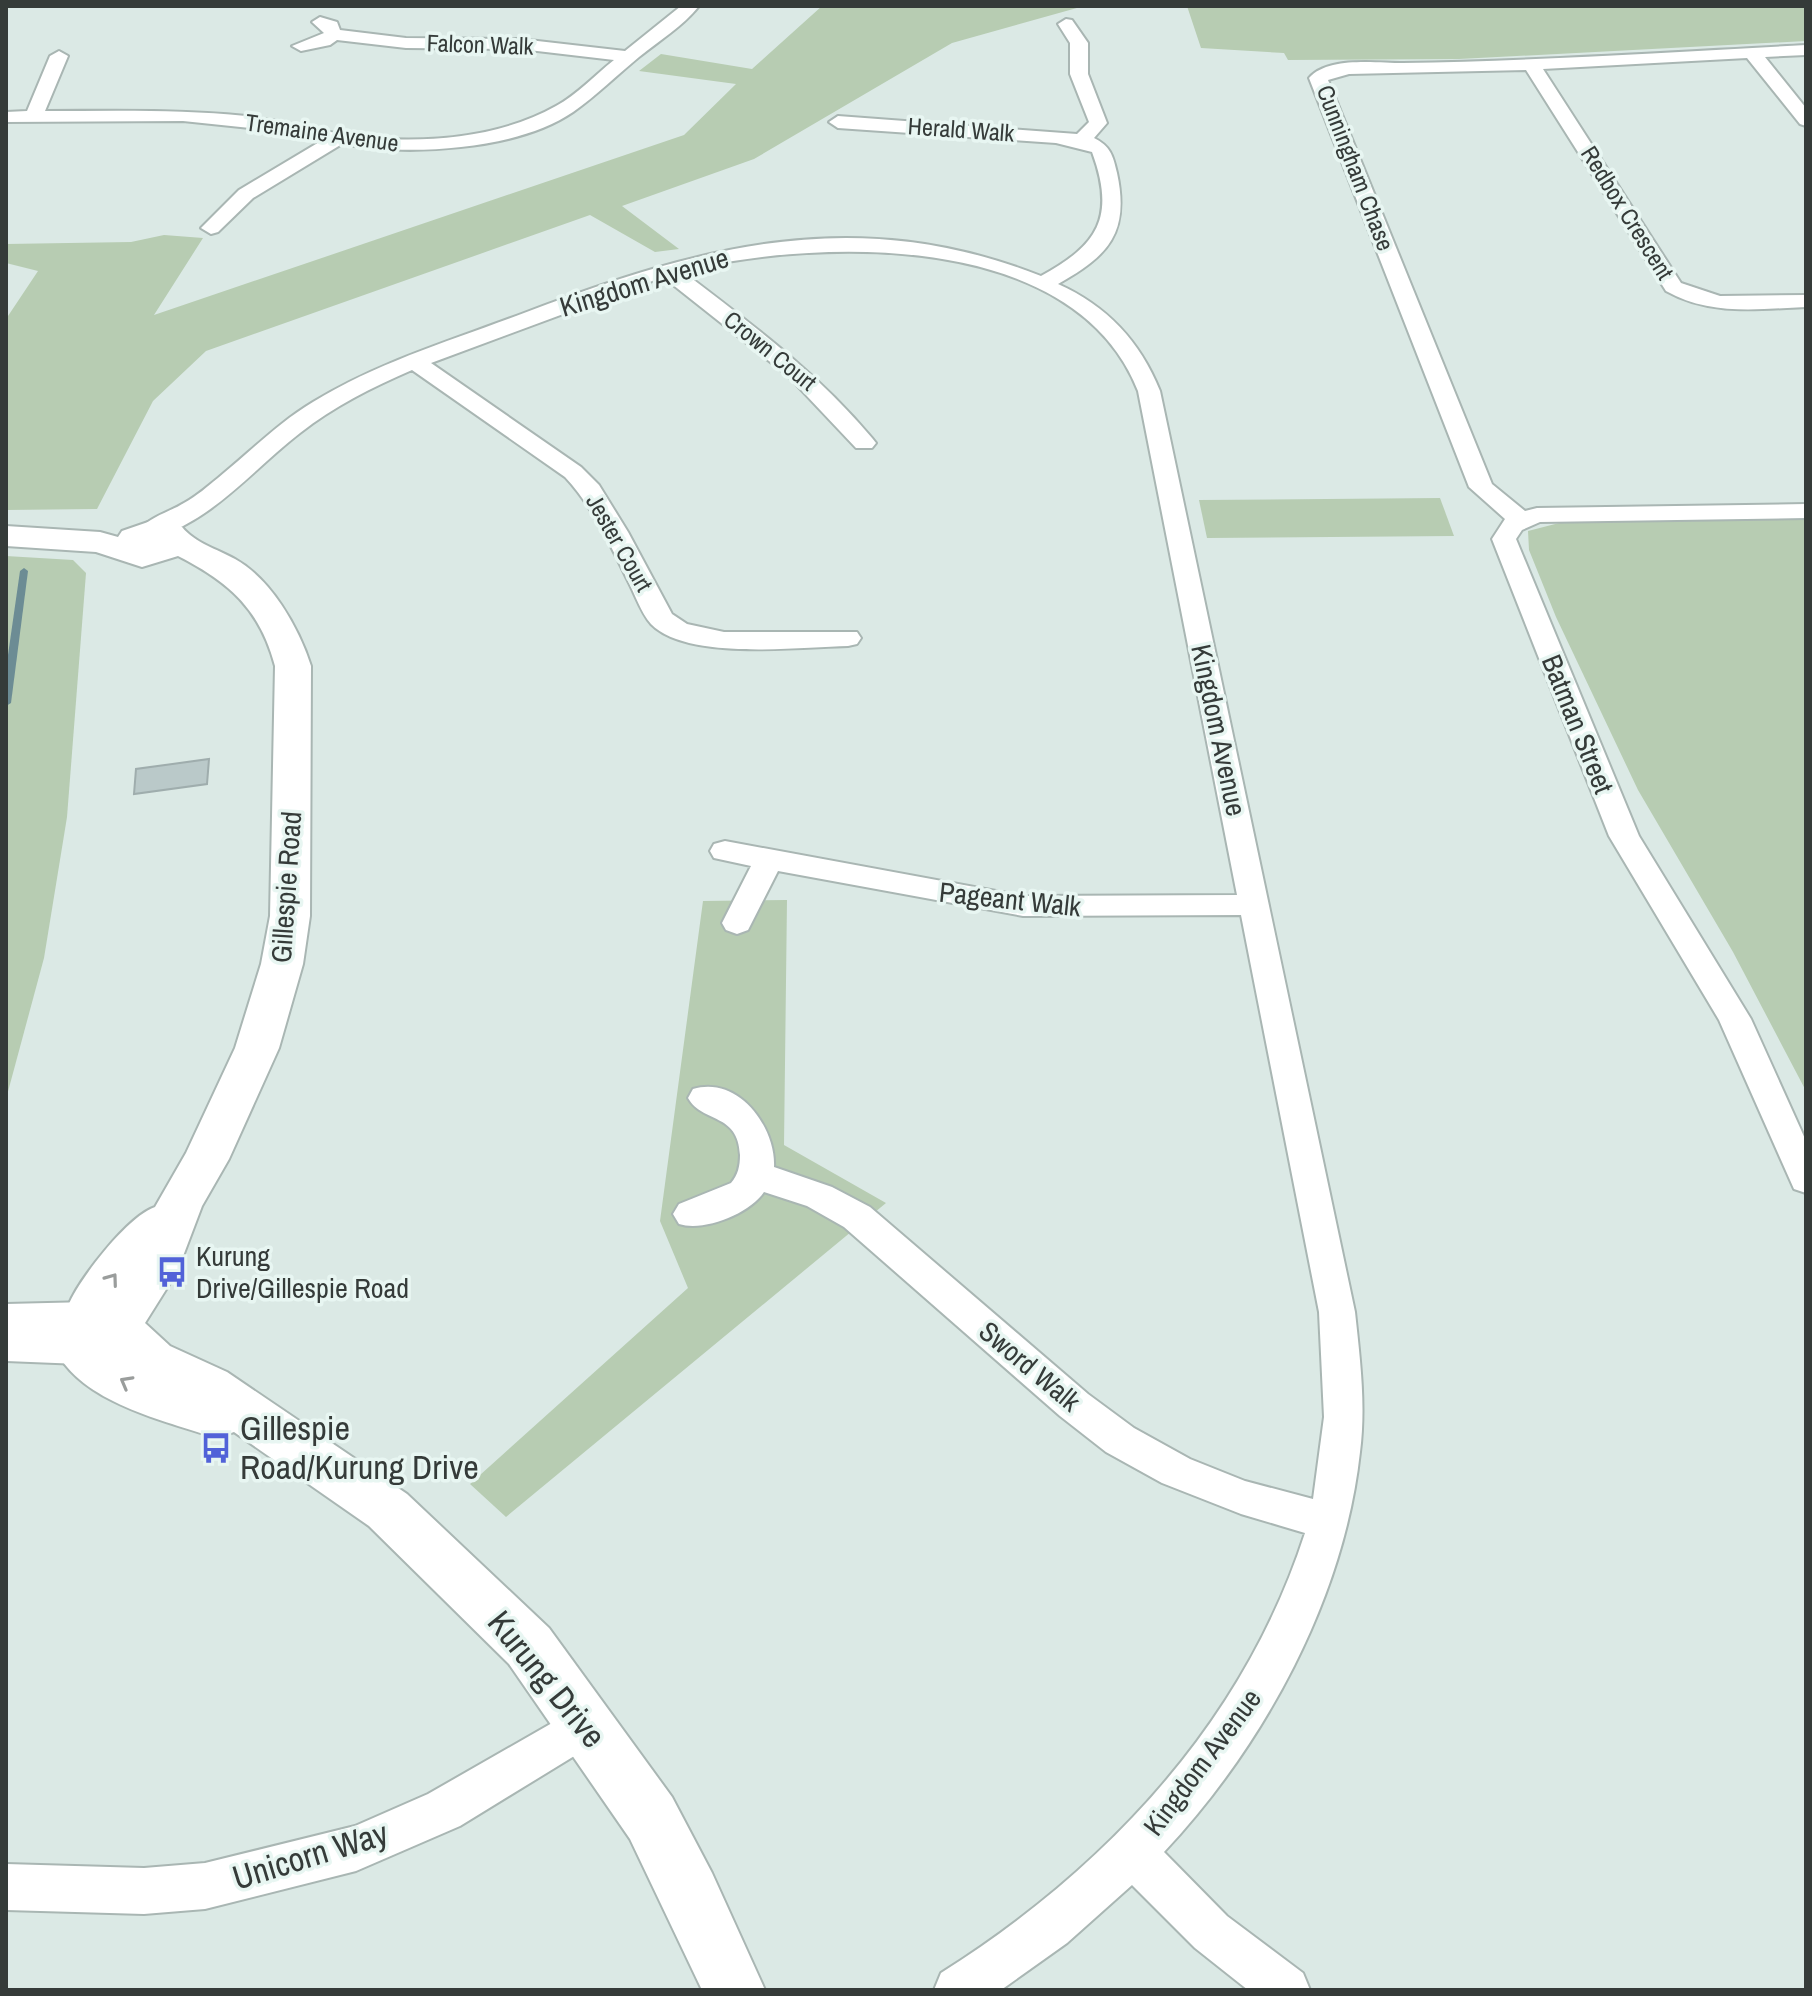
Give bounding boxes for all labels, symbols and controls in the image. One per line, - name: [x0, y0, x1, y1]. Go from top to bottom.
- street label: Falcon Walk: [426, 26, 534, 62]
- street label: Cunningham Chase: [1310, 80, 1402, 255]
- street label: Tremaine Avenue: [244, 105, 401, 159]
- street label: Herald Walk: [907, 109, 1015, 149]
- street label: Redbox Crescent: [1574, 140, 1682, 286]
- street label: Kingdom Avenue: [555, 238, 733, 326]
- street label: Crown Court: [718, 303, 824, 398]
- street label: Jester Court: [579, 488, 661, 597]
- street label: Kingdom Avenue: [1182, 641, 1256, 819]
- street label: Batman Street: [1533, 649, 1623, 799]
- street label: Gillespie Road: [262, 810, 310, 964]
- street label: Pageant Walk: [937, 873, 1083, 925]
- place label: Kurung Drive/Gillespie Road: [196, 1237, 409, 1307]
- bus stop icon: Kurung Drive/Gillespie Road: [155, 1255, 189, 1289]
- one-way arrow: [102, 1274, 117, 1288]
- street label: Sword Walk: [971, 1312, 1089, 1420]
- one-way arrow: [120, 1376, 135, 1392]
- place label: Gillespie Road/Kurung Drive: [240, 1405, 479, 1490]
- bus stop icon: Gillespie Road/Kurung Drive: [199, 1431, 233, 1465]
- street label: Kurung Drive: [477, 1601, 617, 1757]
- street label: Kingdom Avenue: [1134, 1681, 1270, 1843]
- street label: Unicorn Way: [227, 1810, 393, 1900]

